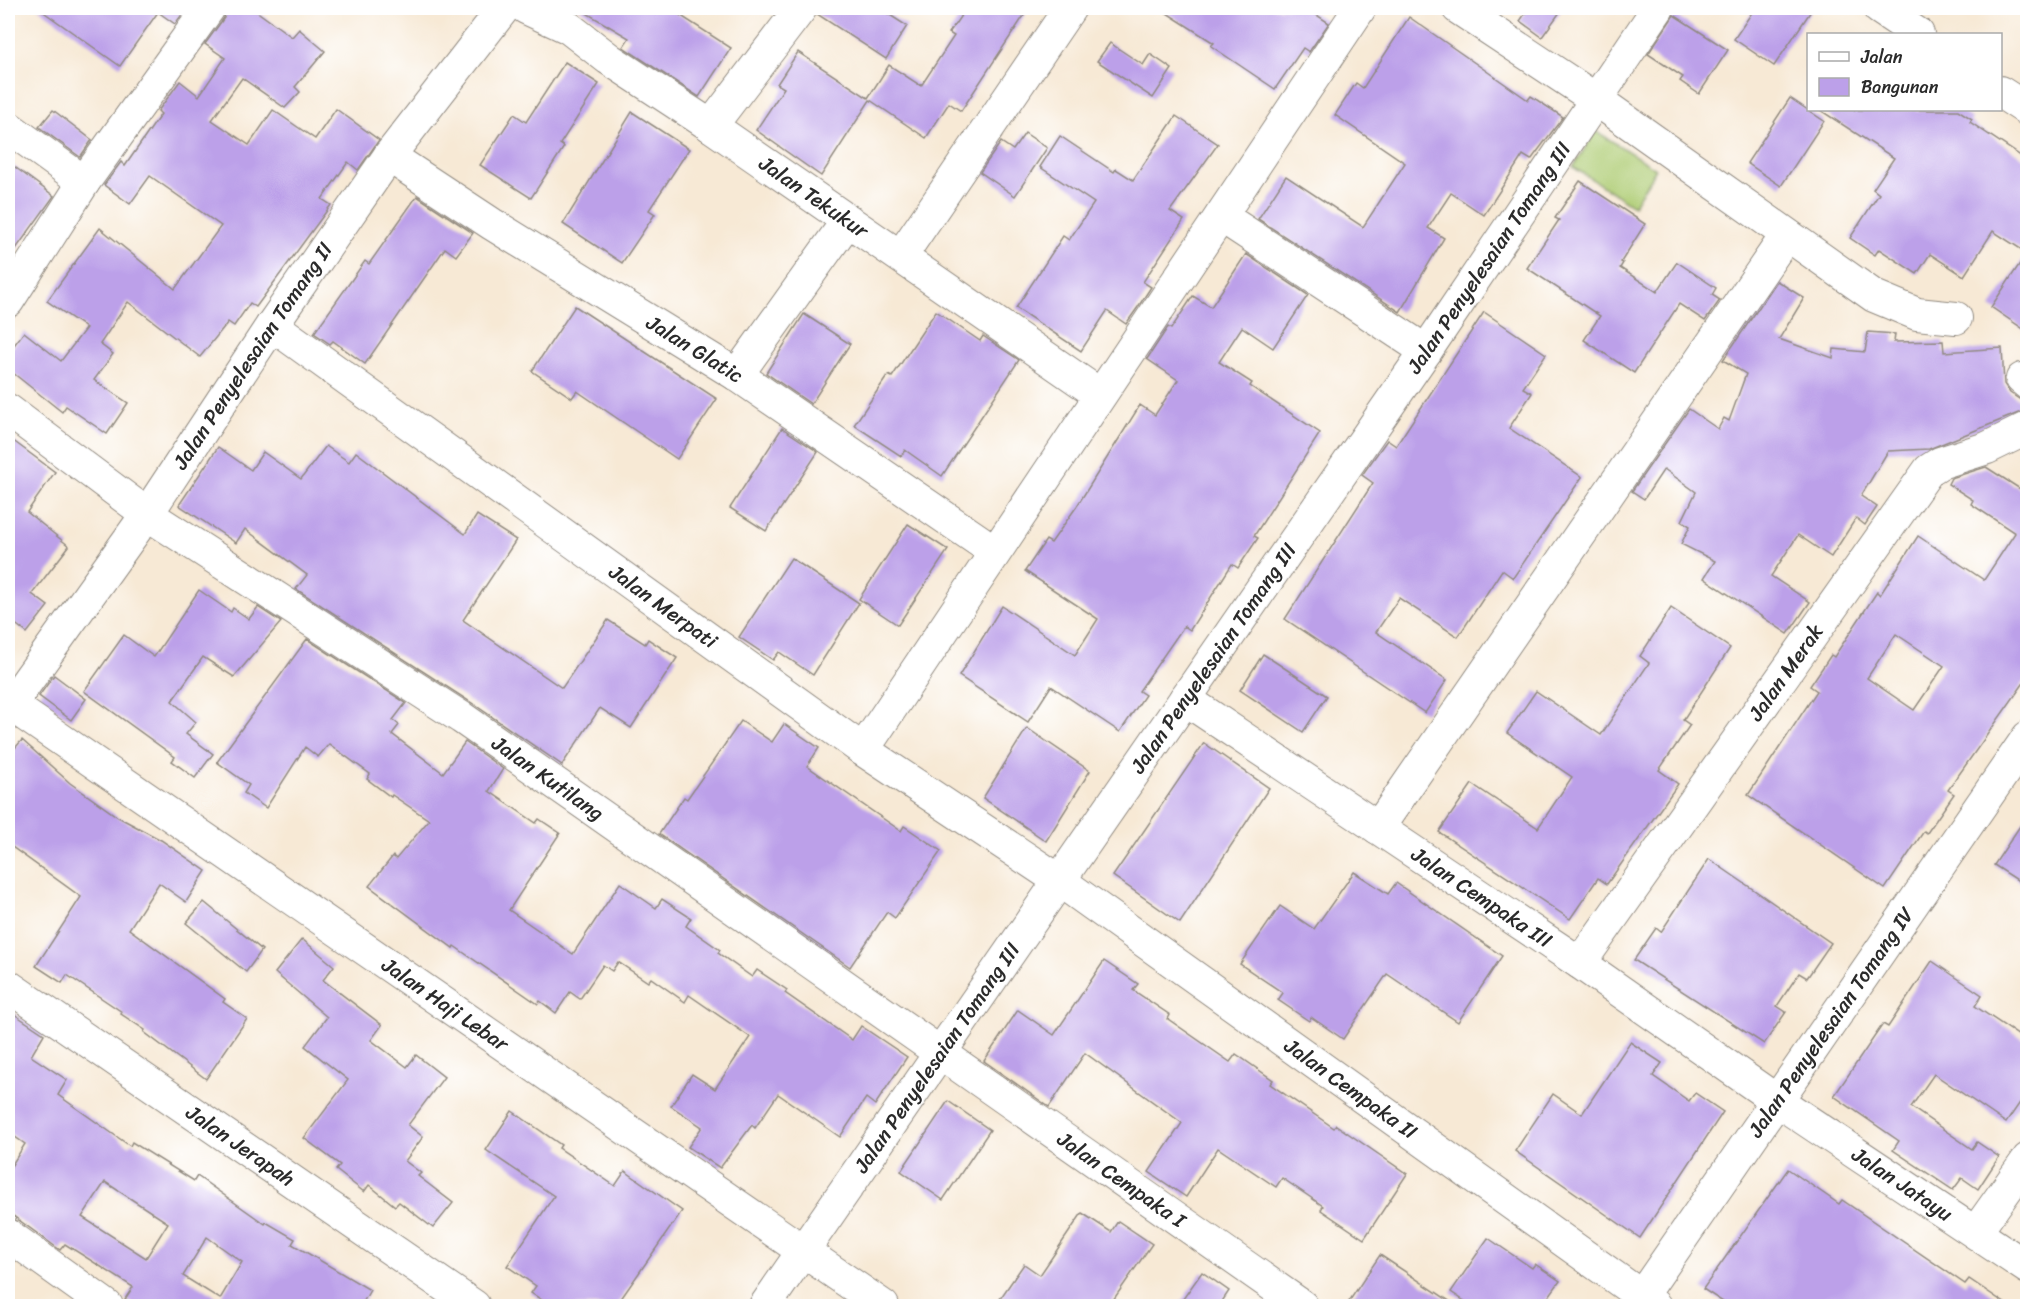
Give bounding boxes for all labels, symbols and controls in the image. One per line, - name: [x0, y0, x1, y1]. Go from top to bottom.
- legend: [1807, 33, 2002, 111]
- text: Jalan: [1860, 41, 1903, 73]
- text: Bangunan: [1861, 71, 1939, 103]
- street label: Jalan Penyelesaian Tomang III: [1396, 133, 1582, 383]
- street label: Jalan Tekukur: [750, 145, 878, 249]
- street label: Jalan Penyelesaian Tomang II: [162, 234, 343, 478]
- street label: Jalan Glatic: [638, 304, 751, 394]
- street label: Jalan Penyelesaian Tomang III: [1119, 534, 1307, 782]
- street label: Jalan Merpati: [600, 553, 727, 660]
- street label: Jalan Merak: [1737, 615, 1834, 730]
- street label: Jalan Kutilang: [483, 725, 612, 831]
- street label: Jalan Cempaka III: [1403, 836, 1561, 959]
- street label: Jalan Penyelesaian Tomang IV: [1737, 898, 1925, 1146]
- street label: Jalan Penyelesaian Tomang III: [843, 934, 1031, 1182]
- street label: Jalan Haji Lebar: [373, 946, 518, 1063]
- street label: Jalan Cempaka II: [1275, 1027, 1426, 1150]
- street label: Jalan Jerapah: [177, 1094, 303, 1197]
- street label: Jalan Cempaka I: [1048, 1120, 1195, 1239]
- street label: Jalan Jatayu: [1843, 1136, 1961, 1232]

